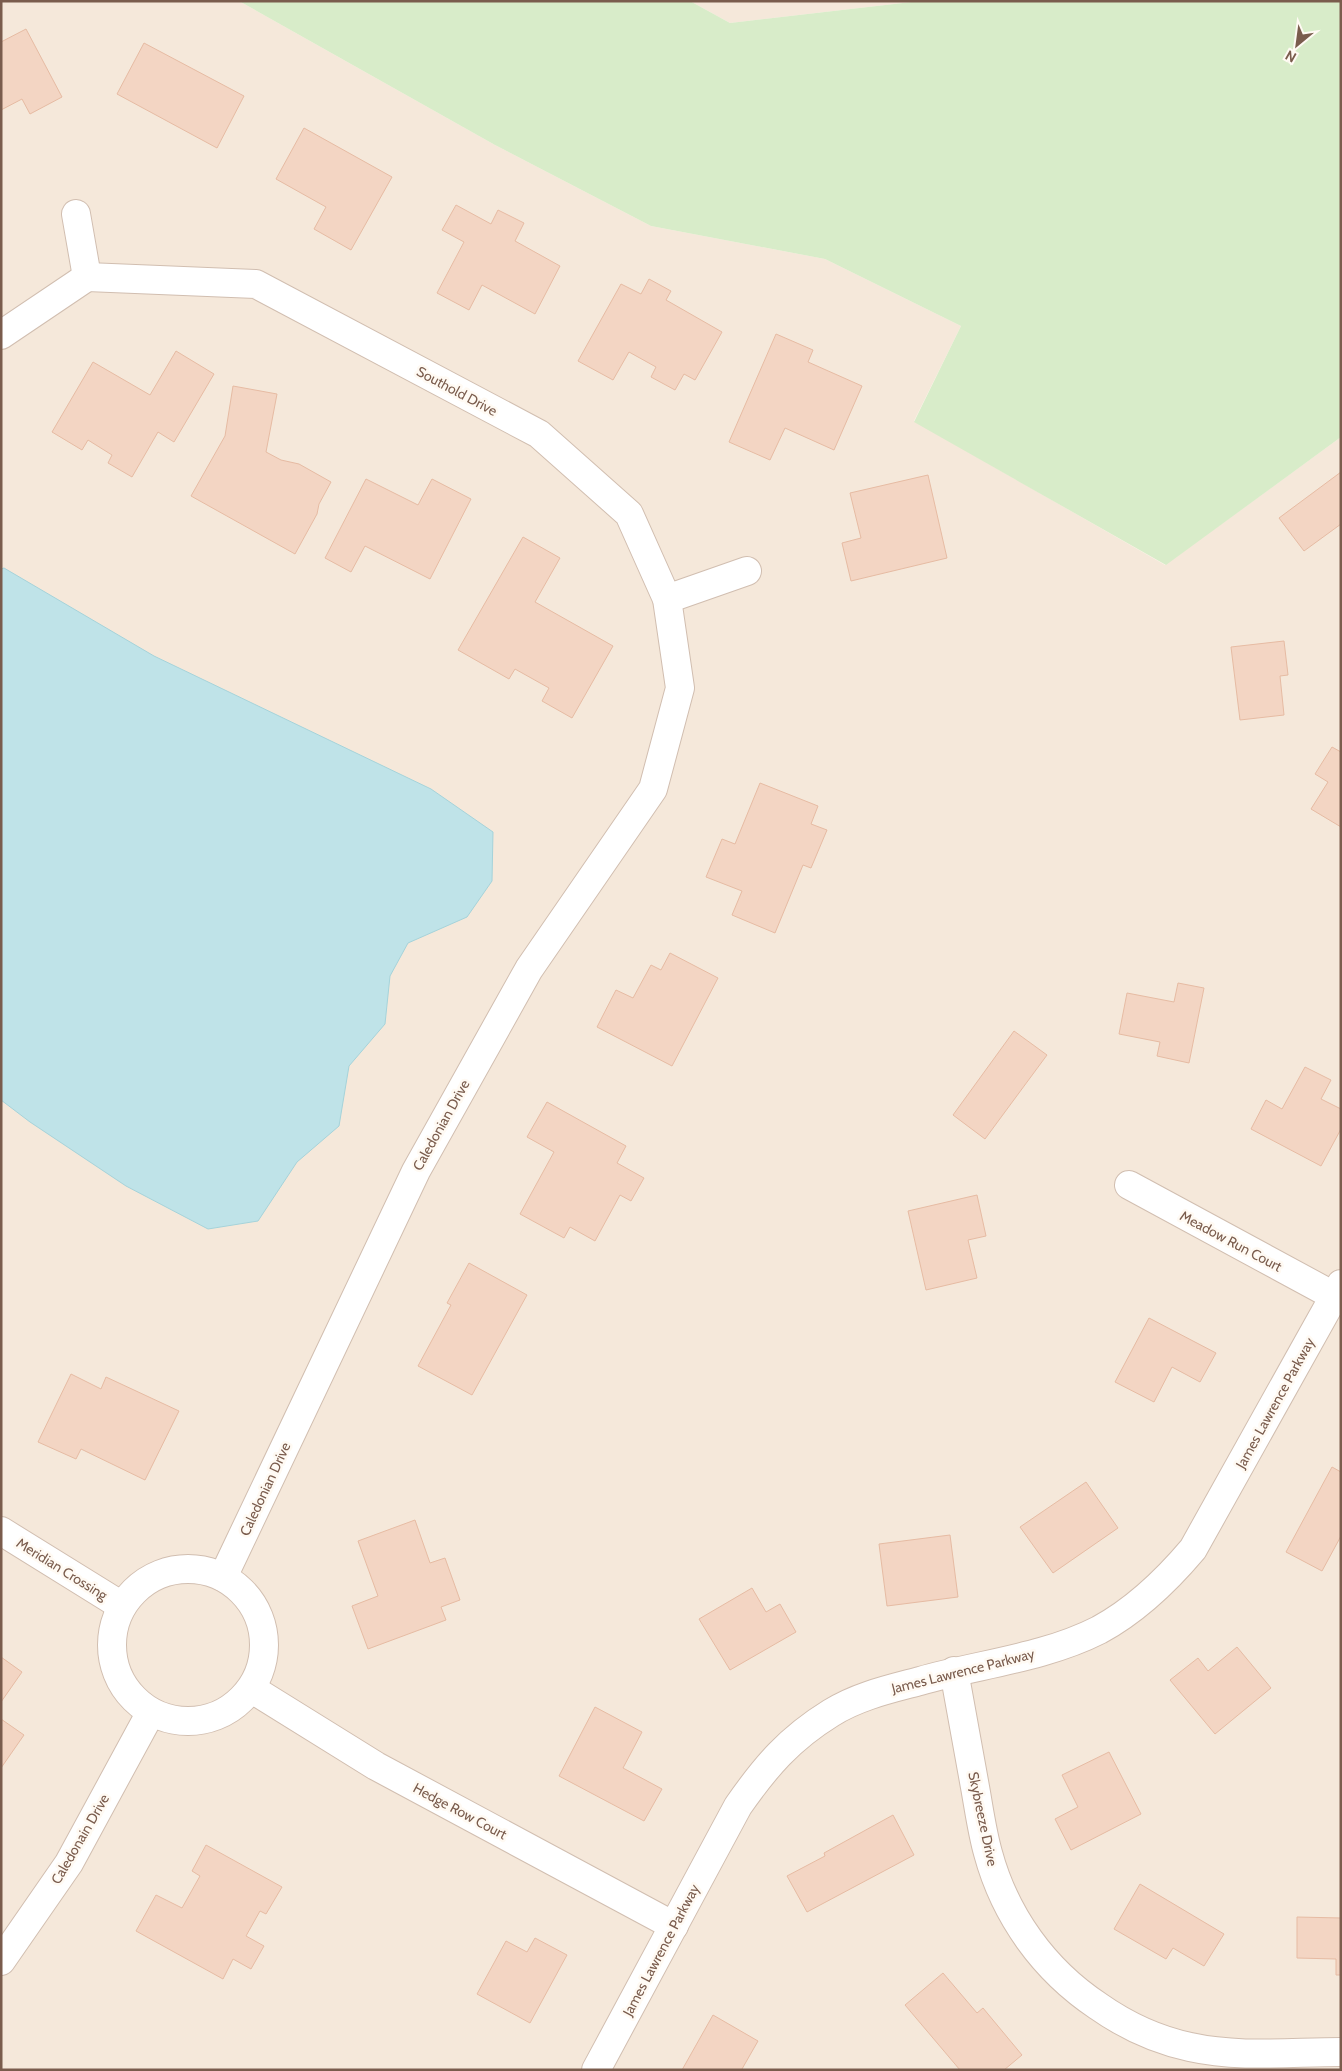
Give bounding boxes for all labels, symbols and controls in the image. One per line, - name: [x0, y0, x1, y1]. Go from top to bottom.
- north arrow: [1272, 20, 1322, 70]
- text: N: [1282, 46, 1299, 67]
- street label: Southold Drive: [414, 362, 500, 420]
- street label: Caledonian Drive: [409, 1076, 473, 1174]
- street label: Meadow Run Court: [1177, 1207, 1285, 1276]
- street label: James Lawrence Parkway: [1231, 1334, 1318, 1472]
- street label: Caledonian Drive: [235, 1439, 295, 1539]
- street label: Meridian Crossing: [13, 1534, 112, 1605]
- street label: James Lawrence Parkway: [889, 1644, 1036, 1698]
- street label: Skybreeze Drive: [964, 1770, 1002, 1868]
- street label: Hedge Row Court: [410, 1779, 510, 1843]
- street label: Caledonain Drive: [47, 1791, 113, 1887]
- street label: James Lawrence Parkway: [618, 1881, 703, 2020]

